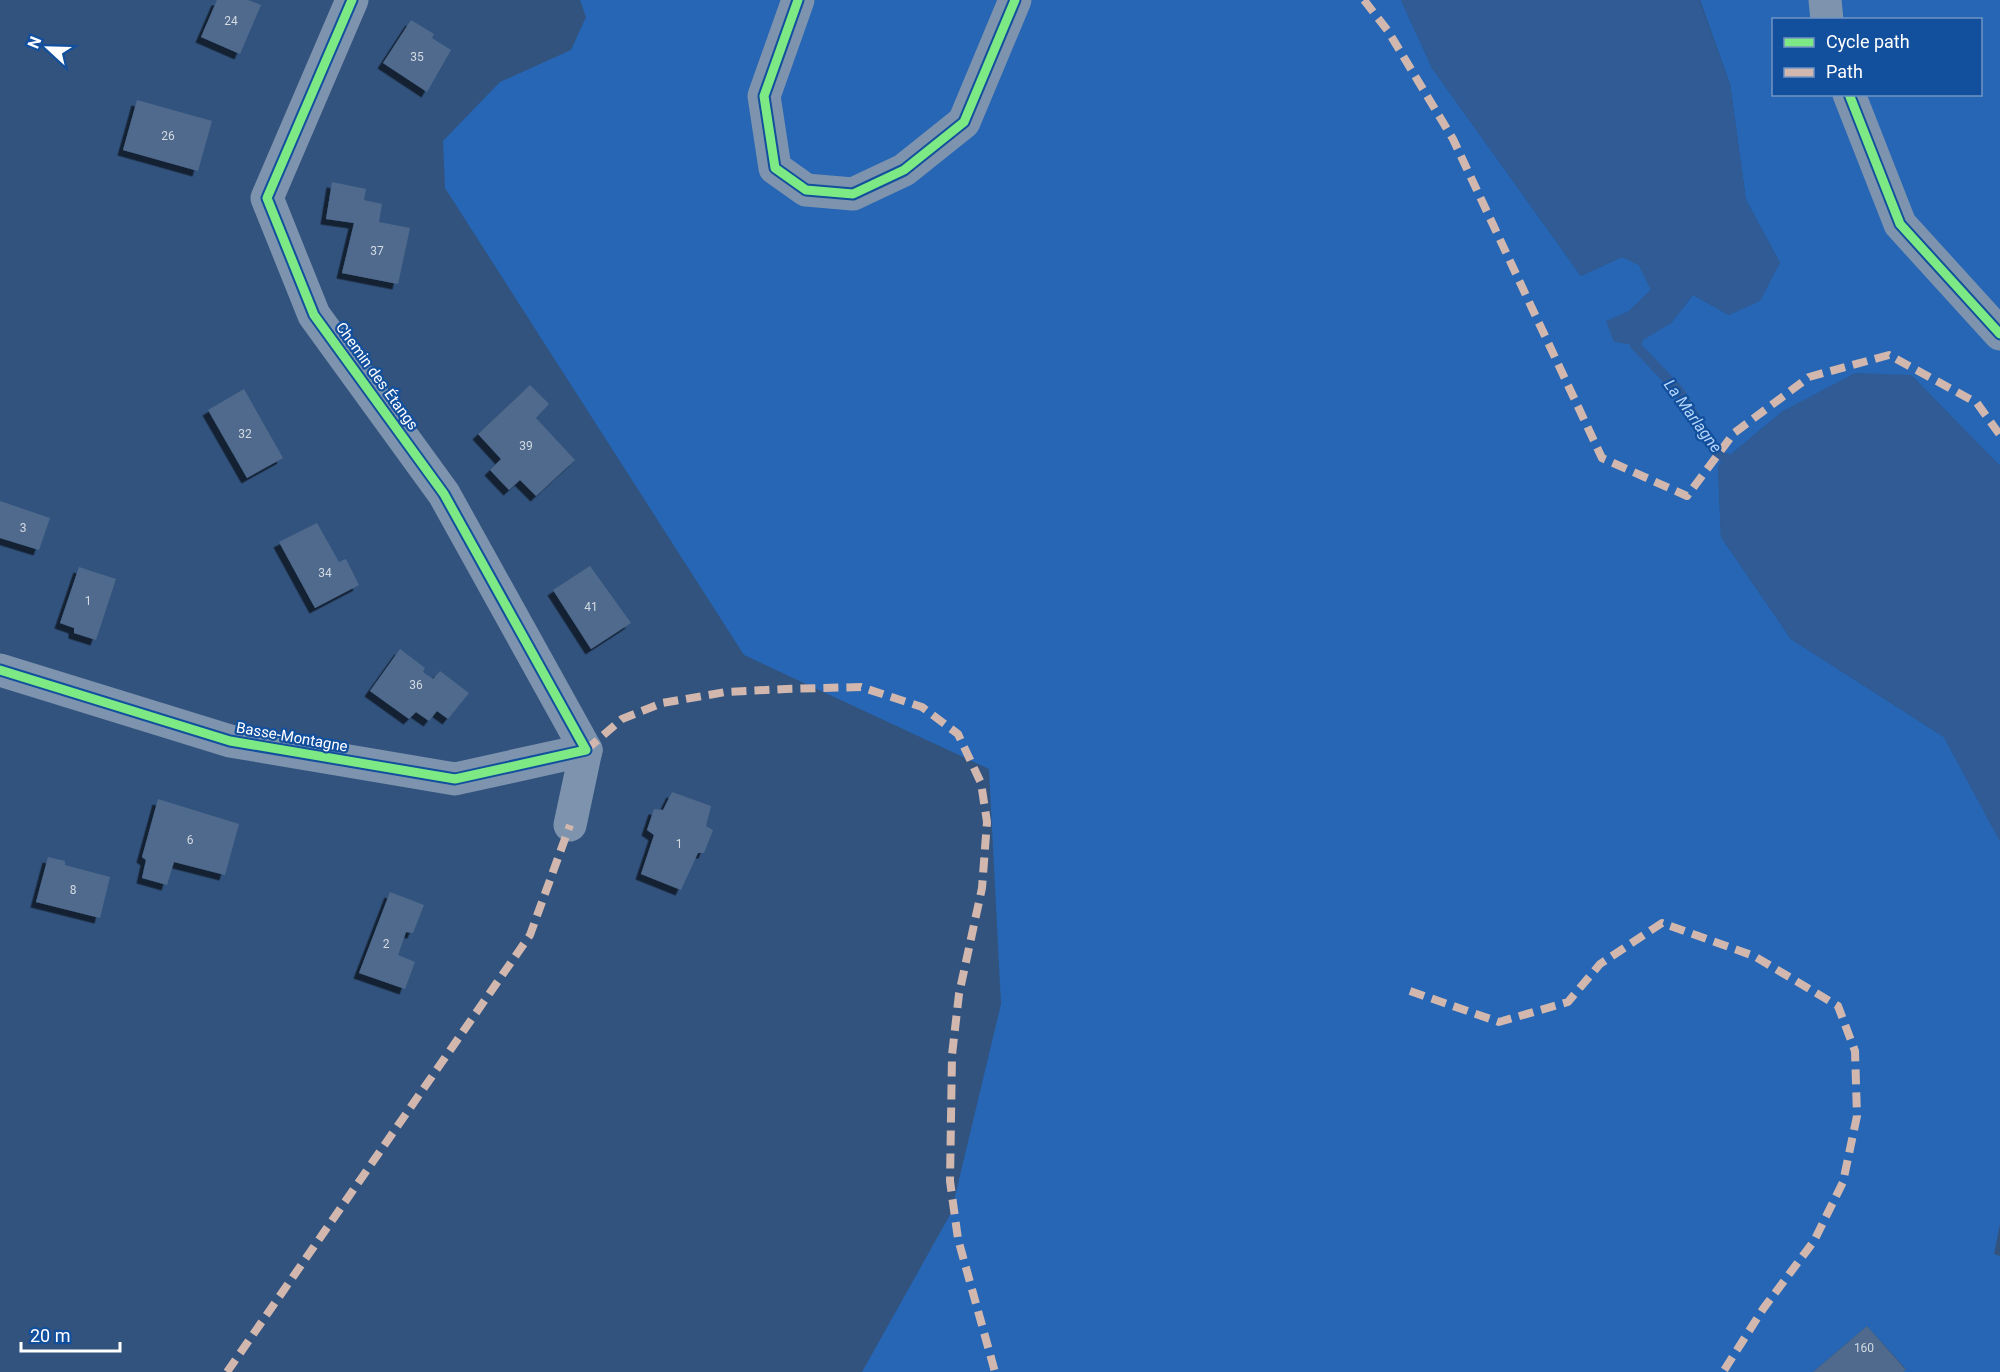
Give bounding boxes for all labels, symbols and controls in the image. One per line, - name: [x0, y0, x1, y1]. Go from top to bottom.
- house number: 24: [224, 14, 238, 28]
- north arrow: [18, 18, 78, 78]
- legend: [1772, 18, 1982, 96]
- text: Cycle path: [1826, 31, 1910, 52]
- text: N: [24, 34, 45, 51]
- house number: 35: [410, 50, 424, 64]
- text: Path: [1826, 61, 1863, 82]
- house number: 26: [161, 129, 175, 143]
- house number: 37: [370, 244, 384, 258]
- street label: Chemin des Étangs: [332, 319, 422, 433]
- water label: La Marlagne: [1660, 376, 1726, 456]
- house number: 32: [238, 427, 252, 441]
- house number: 39: [519, 439, 533, 453]
- house number: 3: [20, 521, 26, 535]
- house number: 34: [318, 566, 332, 580]
- house number: 1: [85, 594, 91, 608]
- house number: 41: [584, 600, 598, 614]
- house number: 36: [409, 678, 423, 692]
- street label: Basse-Montagne: [235, 718, 349, 756]
- house number: 6: [187, 833, 194, 847]
- house number: 1: [676, 837, 682, 851]
- house number: 8: [70, 883, 77, 897]
- house number: 2: [383, 937, 390, 951]
- scale bar: [21, 1315, 120, 1353]
- text: 20 m: [30, 1325, 70, 1346]
- house number: 160: [1854, 1341, 1874, 1355]

